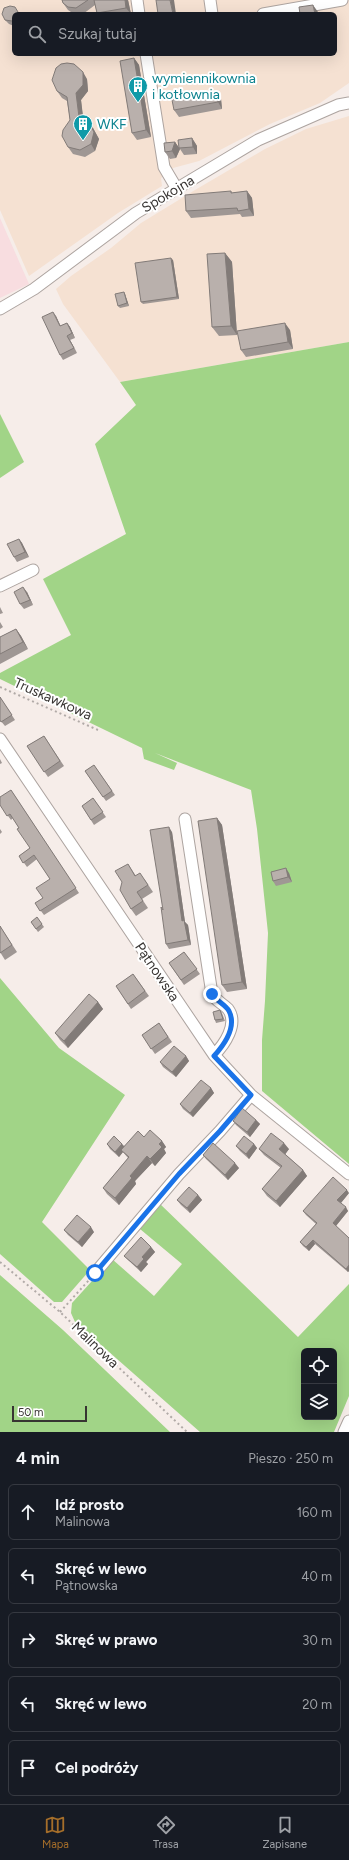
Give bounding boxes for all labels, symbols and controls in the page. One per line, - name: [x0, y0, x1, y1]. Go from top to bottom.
- search box: [12, 12, 337, 56]
- icon: search: [26, 23, 48, 45]
- text: Szukaj tutaj: [58, 25, 137, 43]
- place label: wymiennikownia i kotłownia: [152, 70, 256, 103]
- building icon: wymiennikownia i kotłownia: [127, 75, 149, 103]
- building icon: WKF: [72, 113, 94, 141]
- place label: WKF: [97, 116, 127, 133]
- street label: Spokojna: [139, 172, 197, 216]
- street label: Truskawkowa: [11, 674, 95, 724]
- street label: Pątnowska: [131, 939, 183, 1005]
- route end: [203, 985, 221, 1003]
- route start: [86, 1264, 104, 1282]
- street label: Malinowa: [68, 1318, 122, 1372]
- map controls: [301, 1348, 337, 1420]
- button: locate: [301, 1348, 337, 1384]
- button: layers: [301, 1384, 337, 1420]
- scale bar: [12, 1404, 87, 1423]
- text: 50 m: [18, 1406, 43, 1419]
- text: 4 min: [16, 1448, 60, 1468]
- text: Pieszo · 250 m: [248, 1451, 333, 1466]
- text: Idź prosto: [55, 1496, 124, 1514]
- icon: ahead: [17, 1501, 39, 1523]
- text: 160 m: [297, 1505, 332, 1520]
- text: Malinowa: [55, 1514, 110, 1529]
- text: Skręć w lewo: [55, 1560, 147, 1578]
- icon: left: [17, 1565, 39, 1587]
- text: 40 m: [301, 1569, 332, 1584]
- text: Pątnowska: [55, 1578, 118, 1593]
- icon: right: [17, 1629, 39, 1651]
- text: Skręć w prawo: [55, 1631, 158, 1649]
- text: 30 m: [302, 1633, 332, 1648]
- icon: left: [17, 1693, 39, 1715]
- text: Skręć w lewo: [55, 1695, 147, 1713]
- text: 20 m: [302, 1697, 332, 1712]
- icon: arrive: [17, 1757, 39, 1779]
- text: Cel podróży: [55, 1759, 138, 1777]
- tab: Mapa: [42, 1814, 69, 1851]
- tab: Trasa: [153, 1814, 179, 1851]
- tab: Zapisane: [262, 1814, 307, 1851]

